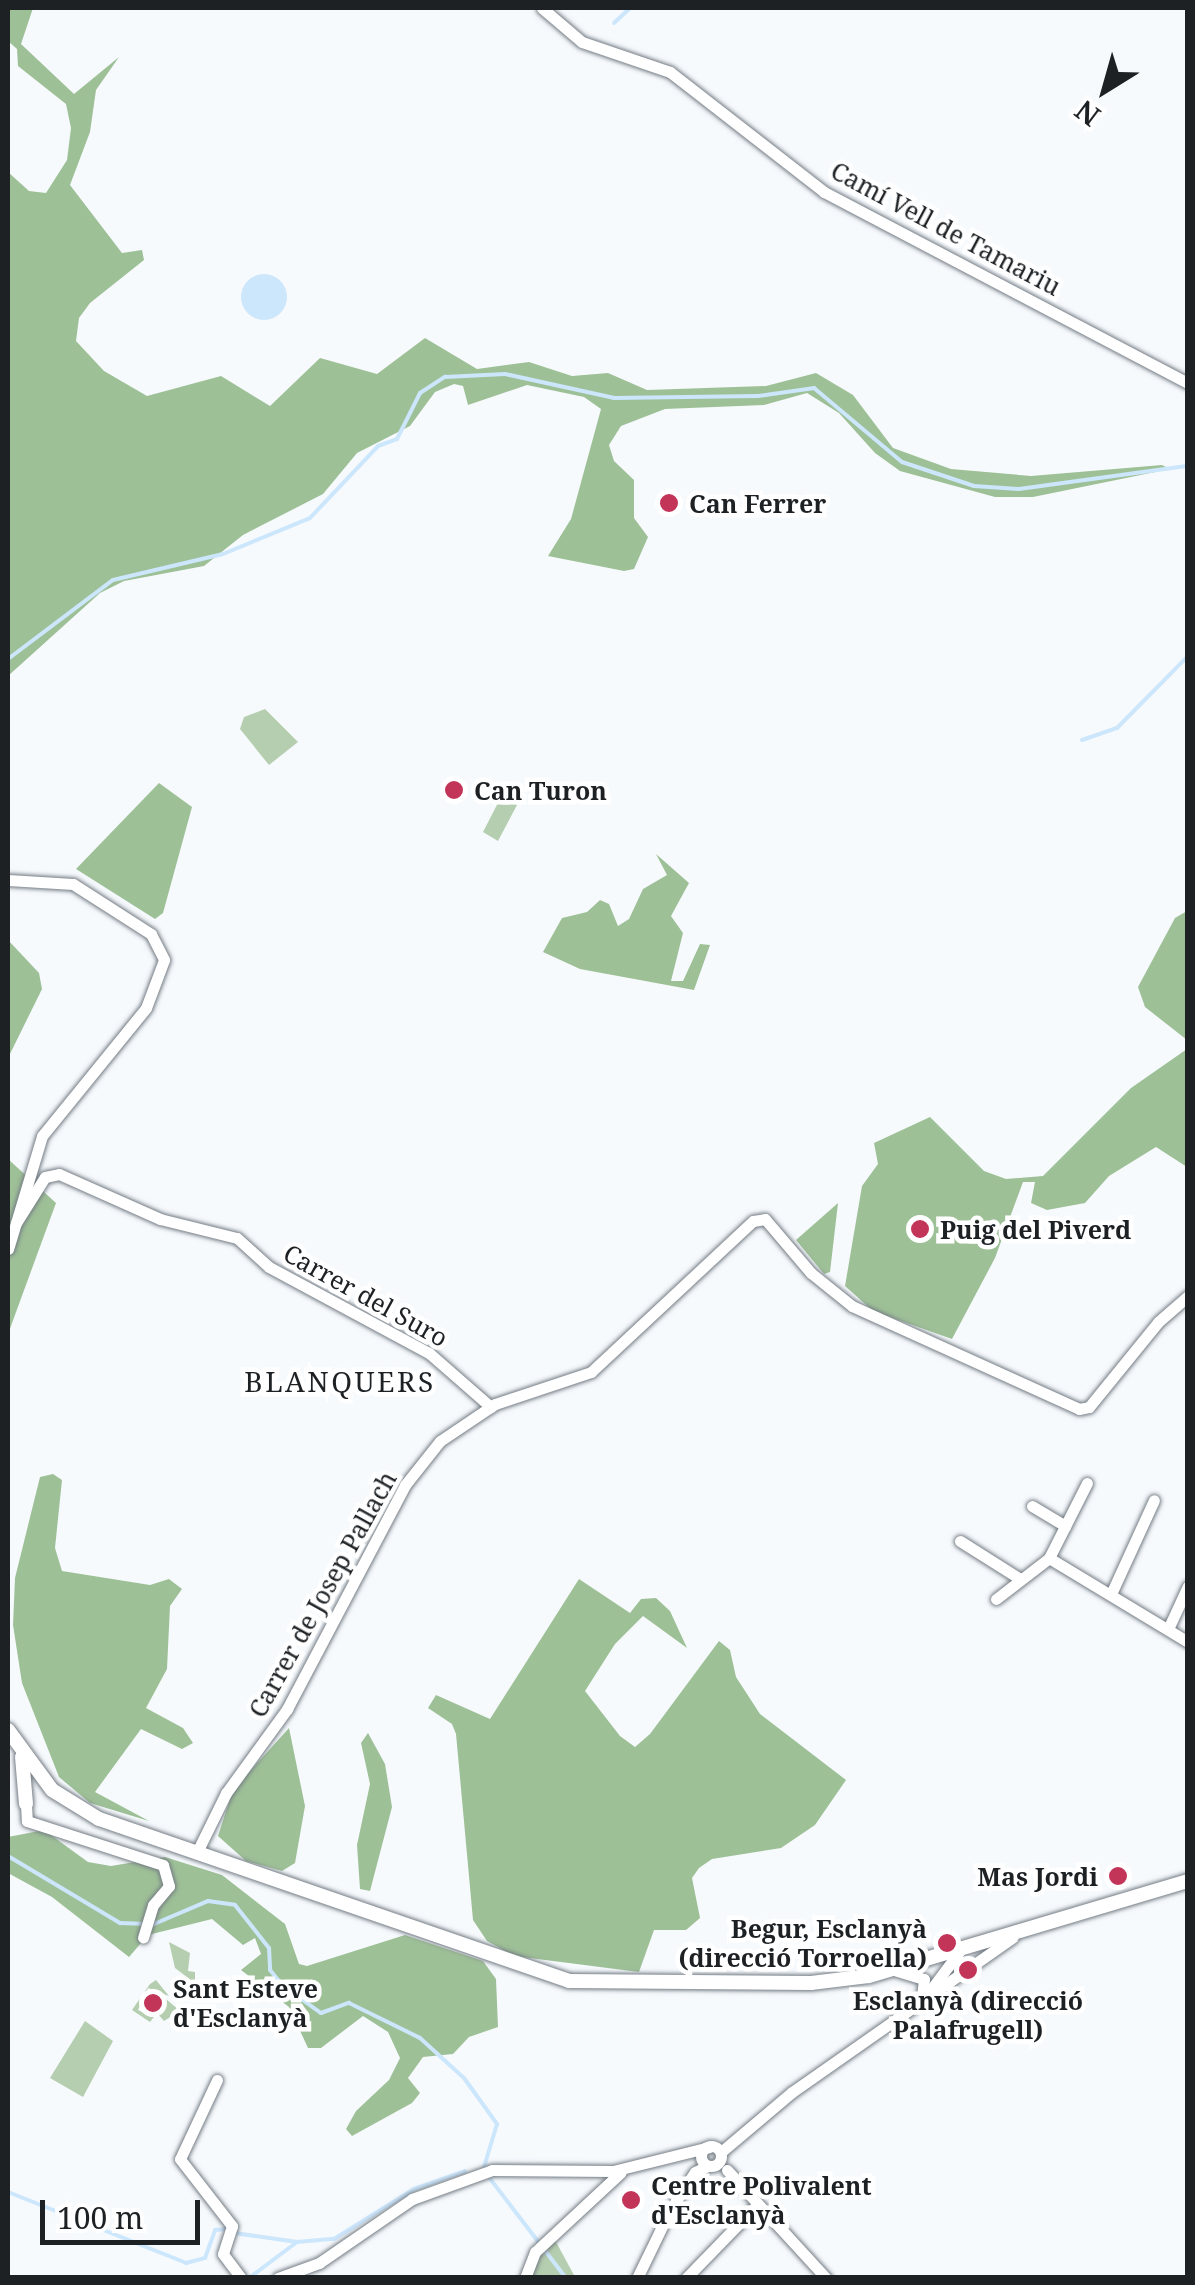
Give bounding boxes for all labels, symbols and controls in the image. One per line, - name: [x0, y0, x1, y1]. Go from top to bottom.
- north arrow: [1055, 40, 1155, 140]
- text: N: [1067, 92, 1107, 136]
- street label: Camí Vell de Tamariu: [826, 155, 1066, 301]
- place label: Can Ferrer: [689, 488, 826, 518]
- marker: Can Ferrer: [658, 492, 680, 514]
- place label: Can Turon: [474, 775, 607, 805]
- marker: Can Turon: [443, 779, 465, 801]
- place label: Puig del Piverd: [940, 1214, 1131, 1244]
- marker: Puig del Piverd: [909, 1218, 931, 1240]
- street label: Carrer del Suro: [279, 1237, 453, 1353]
- district label: BLANQUERS: [244, 1364, 436, 1398]
- street label: Carrer de Josep Pallach: [242, 1466, 402, 1722]
- place label: Mas Jordi: [977, 1861, 1098, 1891]
- marker: Mas Jordi: [1107, 1865, 1129, 1887]
- place label: Begur, Esclanyà (direcció Torroella): [678, 1914, 927, 1973]
- marker: Begur, Esclanyà (direcció Torroella): [936, 1932, 958, 1954]
- marker: Esclanyà (direcció Palafrugell): [957, 1959, 979, 1981]
- place label: Sant Esteve d'Esclanyà: [173, 1974, 318, 2033]
- place label: Esclanyà (direcció Palafrugell): [853, 1986, 1083, 2045]
- marker: Sant Esteve d'Esclanyà: [142, 1992, 164, 2014]
- place label: Centre Polivalent d'Esclanyà: [651, 2171, 872, 2230]
- scale bar: [45, 2180, 205, 2242]
- marker: Centre Polivalent d'Esclanyà: [620, 2189, 642, 2211]
- text: 100 m: [57, 2197, 143, 2238]

